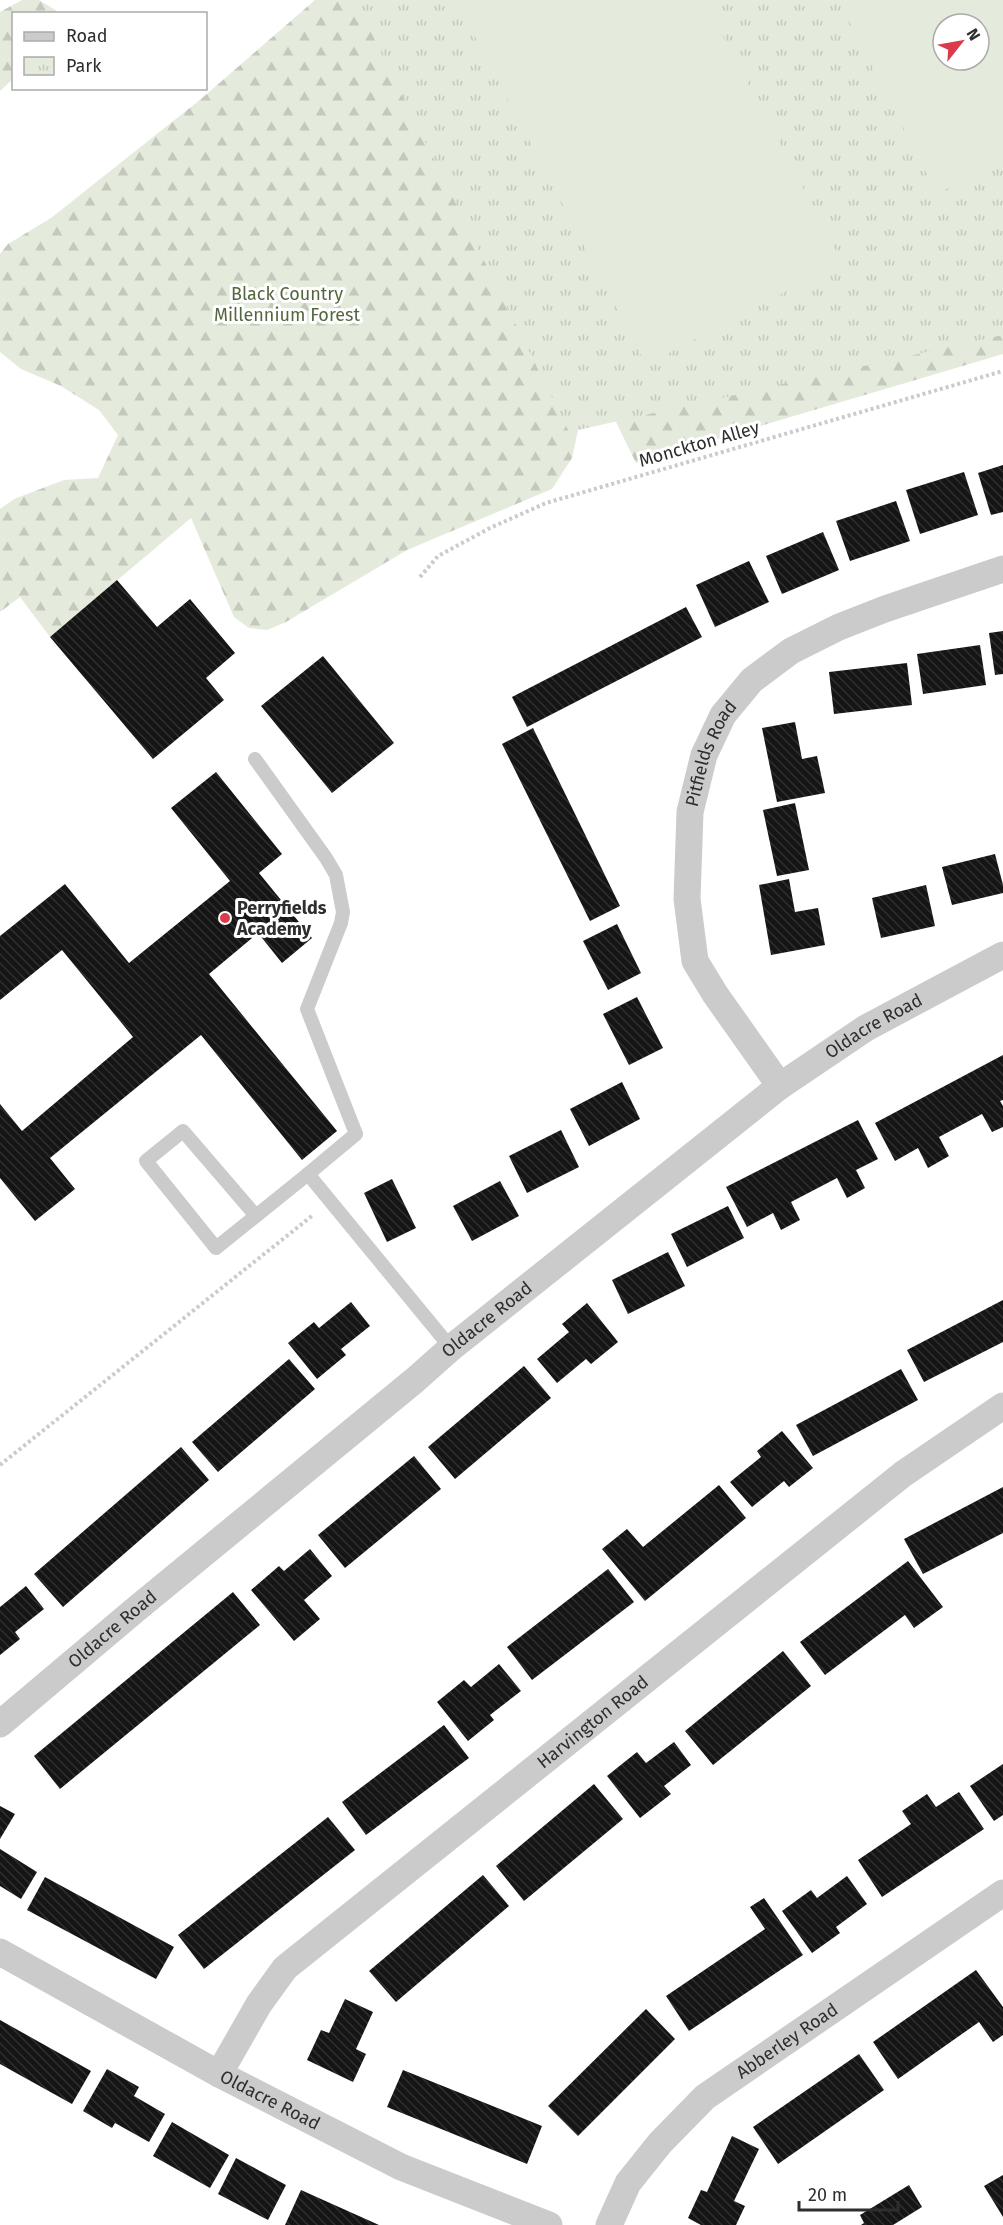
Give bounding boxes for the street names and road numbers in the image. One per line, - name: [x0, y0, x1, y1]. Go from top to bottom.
- street label: Monckton Alley: [636, 416, 762, 472]
- street label: Pitfields Road: [681, 696, 741, 809]
- street label: Oldacre Road: [821, 989, 926, 1064]
- street label: Oldacre Road: [437, 1277, 536, 1362]
- street label: Oldacre Road: [63, 1586, 161, 1673]
- street label: Harvington Road: [533, 1671, 653, 1773]
- street label: Abberley Road: [732, 1998, 842, 2083]
- street label: Oldacre Road: [216, 2065, 324, 2135]

